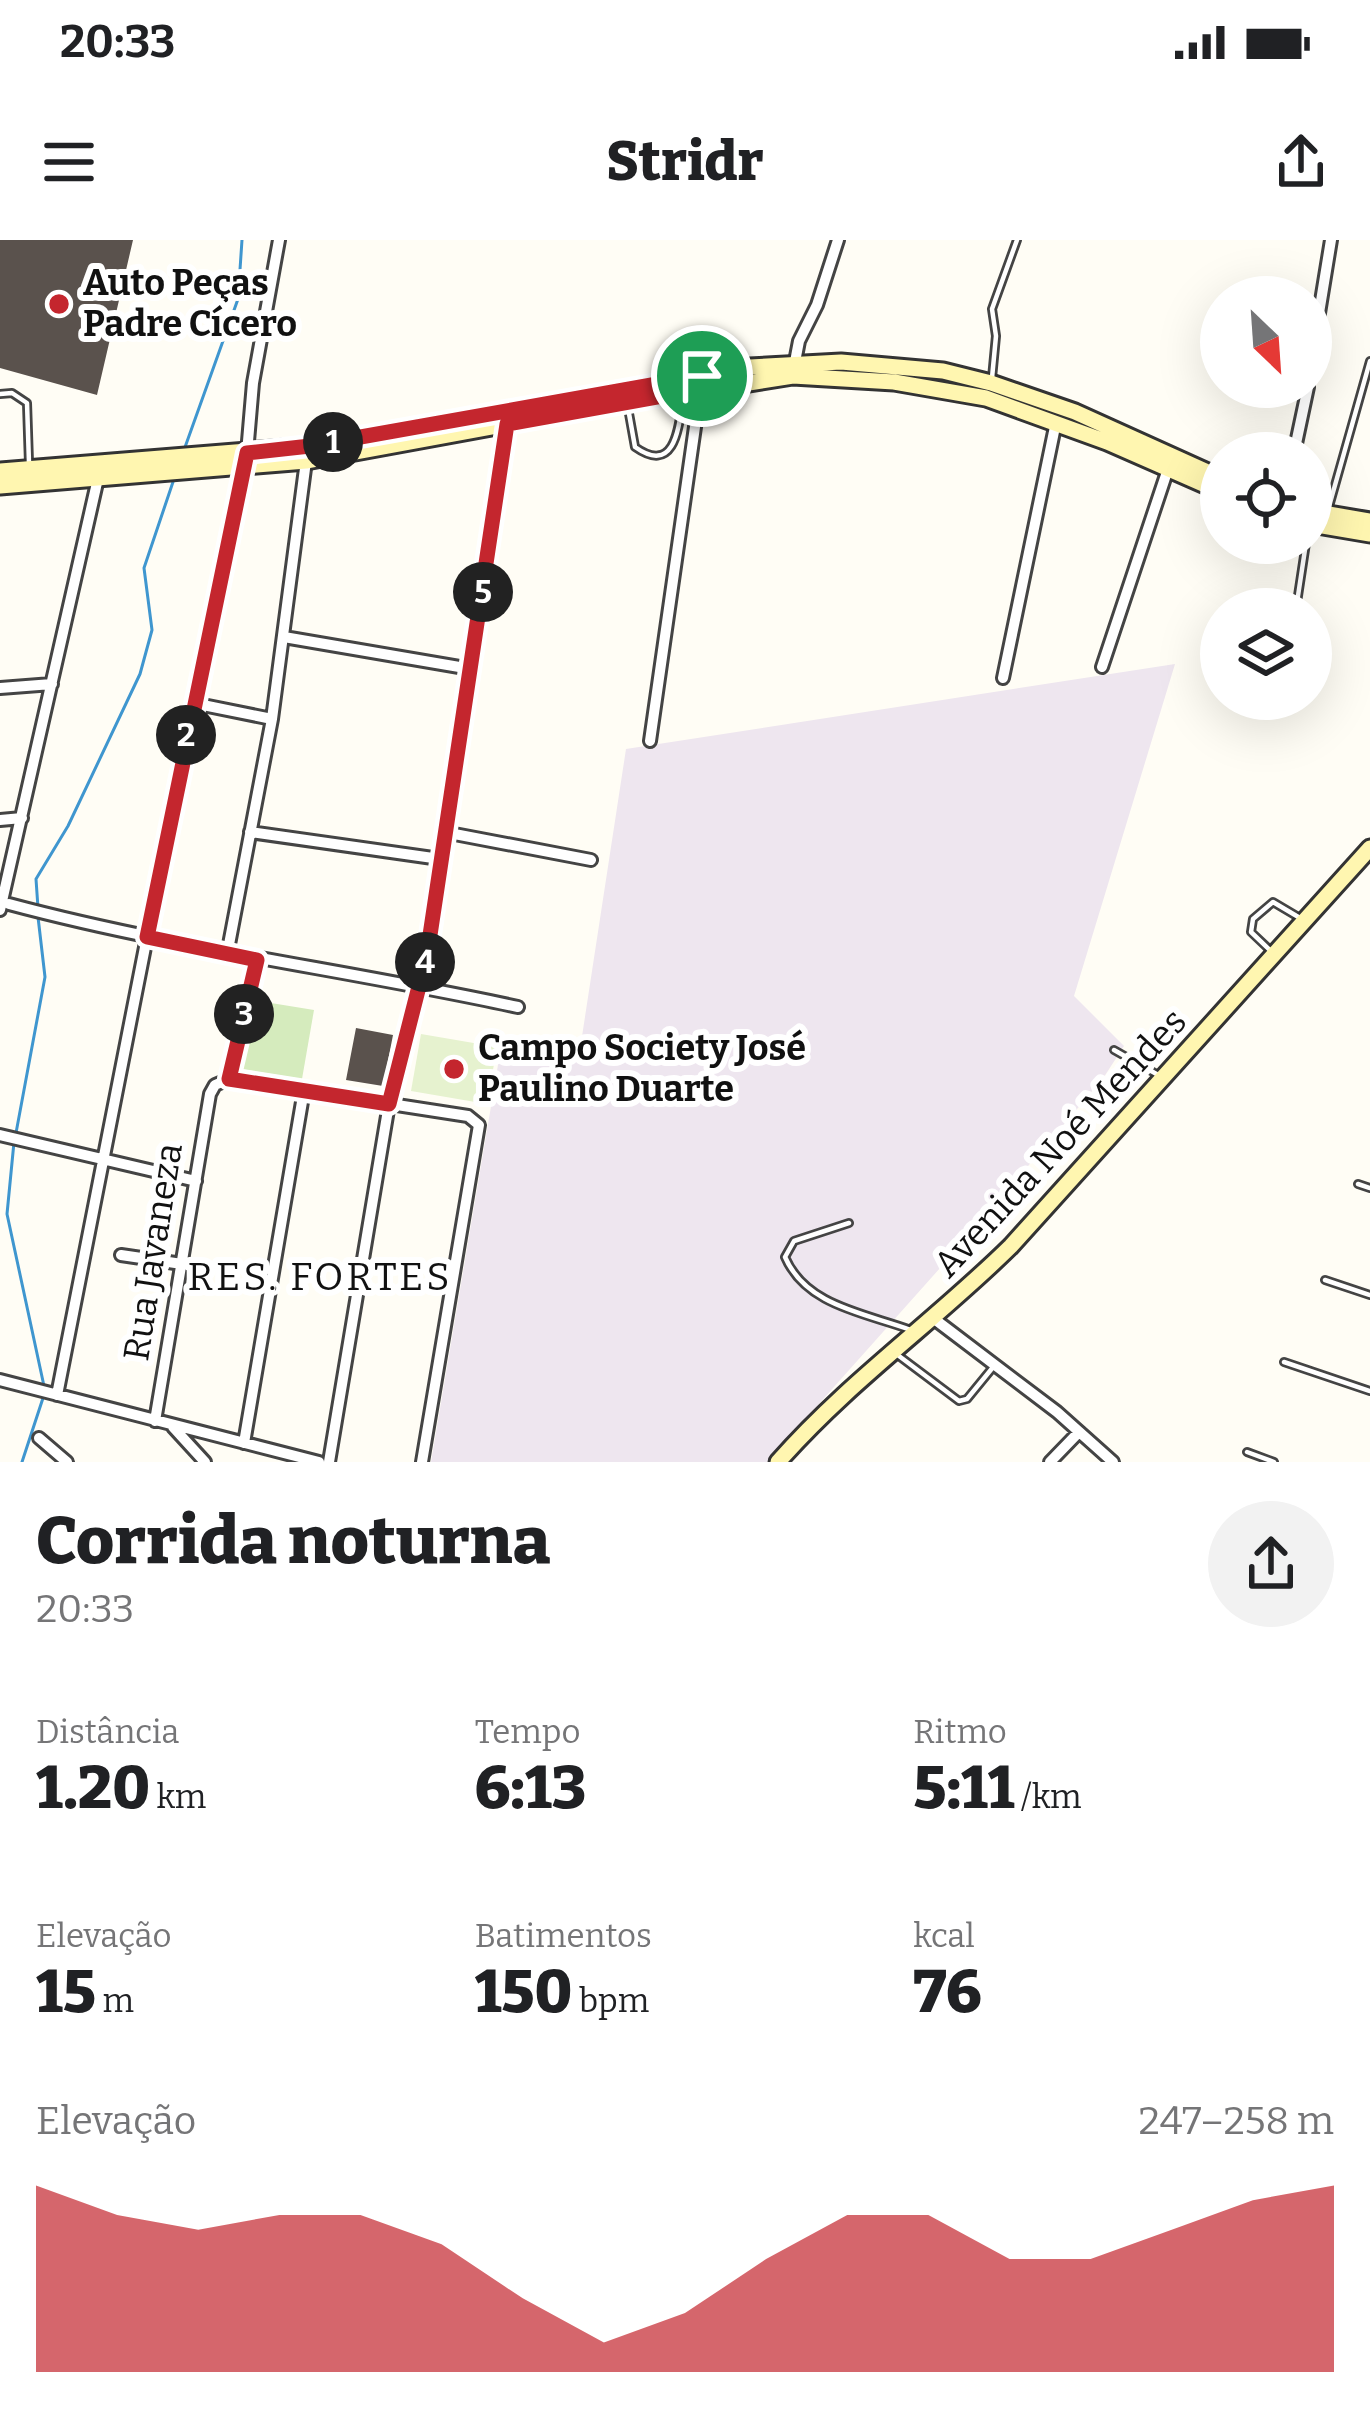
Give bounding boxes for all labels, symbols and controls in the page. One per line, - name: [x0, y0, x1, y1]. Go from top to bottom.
- text: 20:33: [60, 15, 176, 69]
- icon: menu: [36, 129, 102, 195]
- icon: share: [1268, 129, 1334, 195]
- text: Stridr: [606, 130, 764, 194]
- place label: Auto Peças Padre Cícero: [83, 261, 297, 346]
- north arrow: [1200, 276, 1332, 408]
- map controls: [1200, 276, 1332, 720]
- marker: Auto Peças Padre Cícero: [46, 291, 72, 317]
- pin: [651, 325, 753, 427]
- icon: arrive: [669, 343, 735, 409]
- pin: 1: [303, 412, 363, 472]
- text: 1: [326, 422, 340, 462]
- button: locate: [1200, 432, 1332, 564]
- pin: 5: [453, 562, 513, 622]
- text: 5: [474, 572, 492, 612]
- button: layers: [1200, 588, 1332, 720]
- pin: 2: [156, 705, 216, 765]
- text: 2: [177, 715, 195, 755]
- pin: 4: [395, 932, 455, 992]
- text: 4: [415, 942, 435, 982]
- pin: 3: [214, 984, 274, 1044]
- text: 3: [234, 994, 254, 1034]
- street label: Avenida Noé Mendes: [924, 1000, 1196, 1286]
- place label: Campo Society José Paulino Duarte: [478, 1026, 806, 1111]
- marker: Campo Society José Paulino Duarte: [441, 1056, 467, 1082]
- street label: Rua Javaneza: [114, 1140, 192, 1364]
- district label: RES. FORTES: [187, 1254, 453, 1300]
- text: Corrida noturna: [36, 1501, 550, 1580]
- button: share: [1208, 1501, 1334, 1627]
- text: 20:33: [36, 1586, 134, 1632]
- text: Distância: [36, 1712, 179, 1752]
- text: Tempo: [475, 1712, 581, 1752]
- text: Ritmo: [913, 1712, 1007, 1752]
- text: 1.20: [36, 1752, 150, 1824]
- text: 6:13: [475, 1752, 586, 1824]
- text: 5:11: [913, 1752, 1014, 1824]
- text: km: [150, 1777, 206, 1817]
- text: /km: [1014, 1777, 1081, 1817]
- text: Elevação: [36, 1916, 172, 1956]
- text: Batimentos: [475, 1916, 652, 1956]
- text: kcal: [913, 1916, 975, 1956]
- text: 15: [36, 1956, 96, 2028]
- text: 150: [475, 1956, 572, 2028]
- text: 76: [913, 1956, 982, 2028]
- text: m: [96, 1981, 134, 2021]
- text: bpm: [572, 1981, 649, 2021]
- text: Elevação: [36, 2098, 196, 2144]
- text: 247–258 m: [1139, 2098, 1334, 2144]

